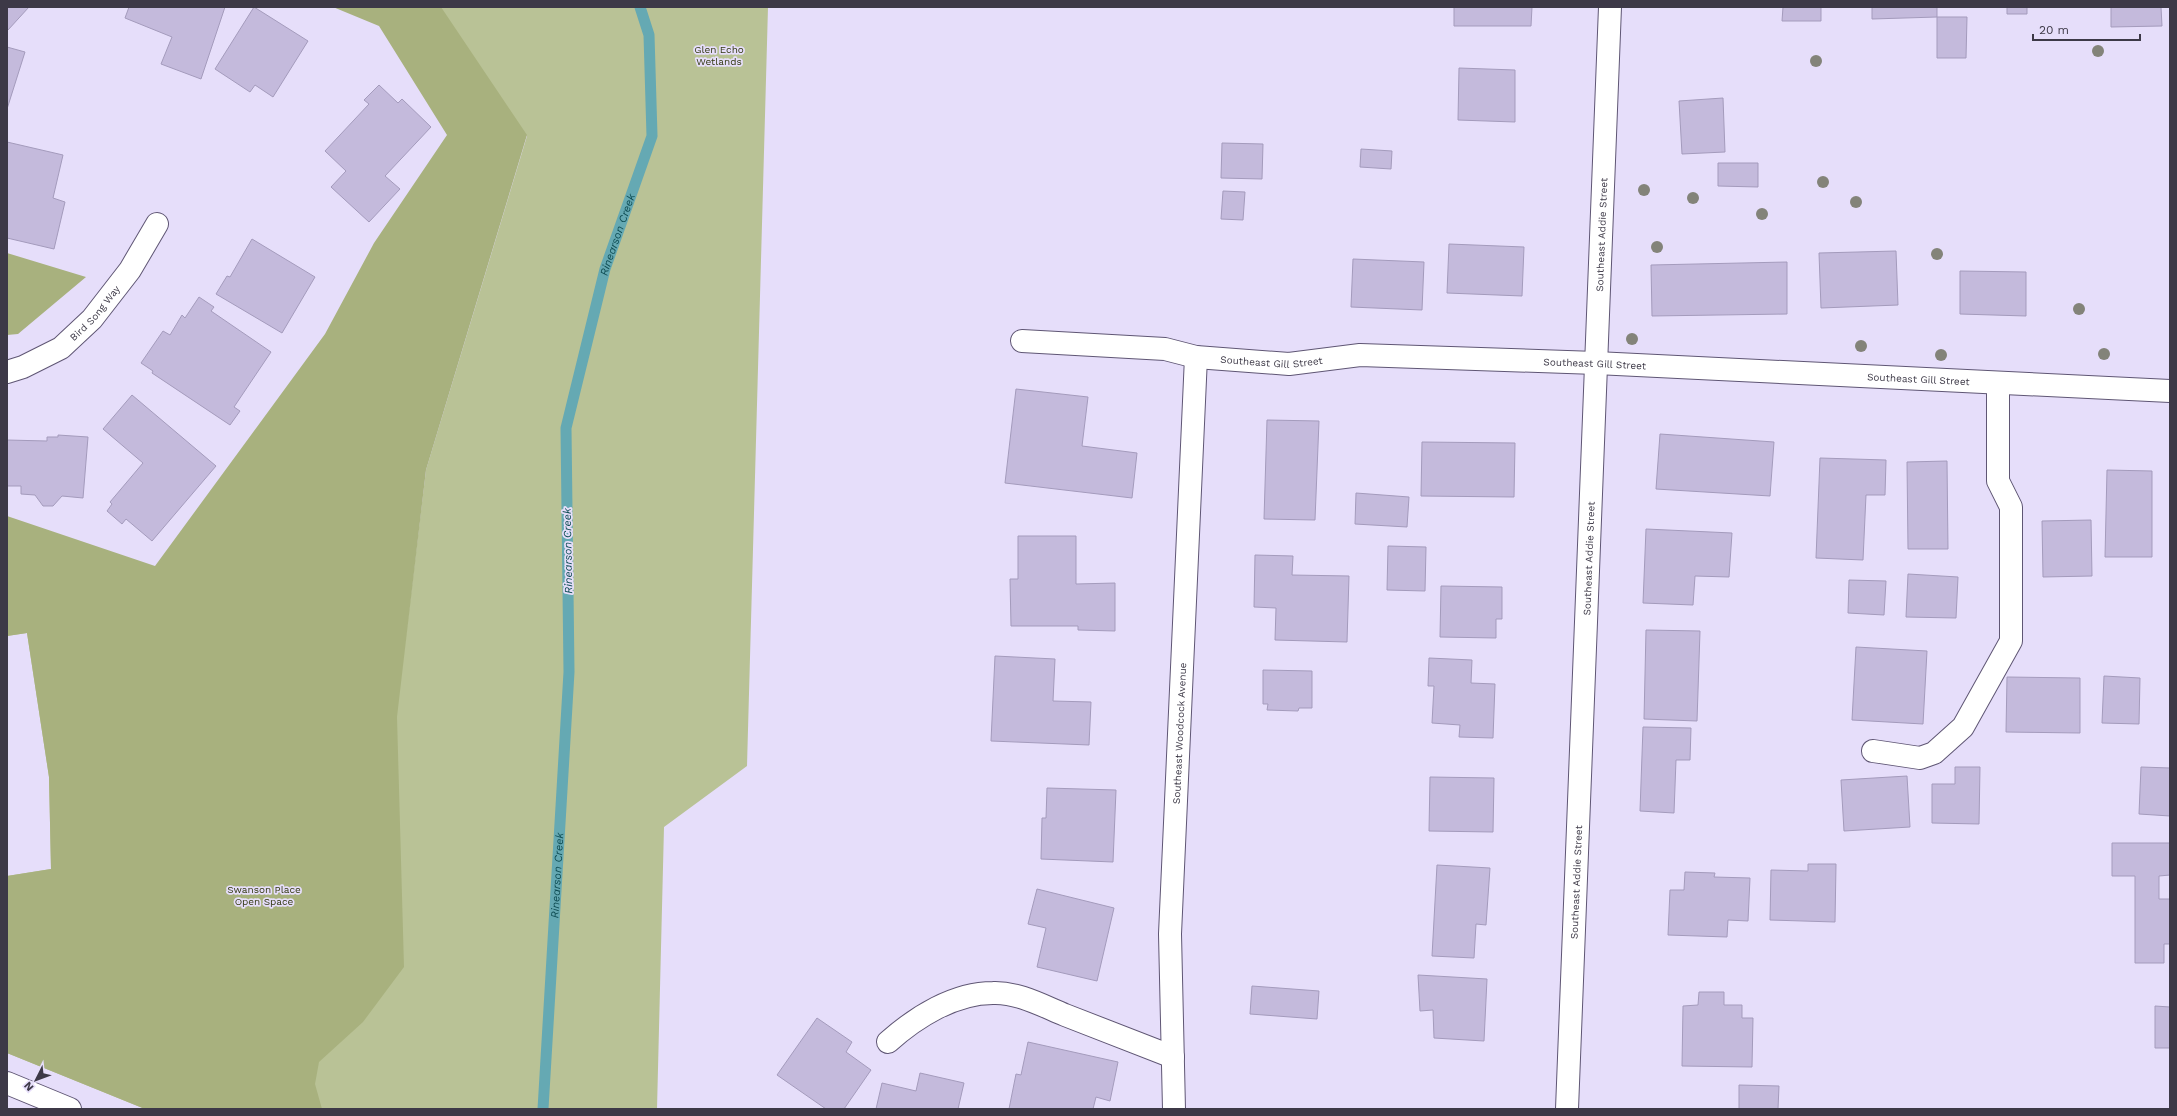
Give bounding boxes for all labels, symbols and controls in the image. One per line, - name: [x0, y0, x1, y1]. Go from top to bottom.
- scale bar: [2033, 16, 2140, 42]
- text: 20 m: [2039, 23, 2069, 37]
- park label: Glen Echo Wetlands: [694, 44, 744, 67]
- street label: Southeast Addie Street: [1593, 177, 1609, 292]
- water label: Rinearson Creek: [597, 191, 638, 277]
- street label: Bird Song Way: [67, 282, 122, 343]
- street label: Southeast Gill Street: [1220, 353, 1324, 370]
- street label: Southeast Gill Street: [1543, 356, 1647, 371]
- street label: Southeast Gill Street: [1867, 371, 1971, 387]
- street label: Southeast Addie Street: [1581, 500, 1596, 616]
- water label: Rinearson Creek: [561, 507, 575, 594]
- street label: Southeast Woodcock Avenue: [1170, 662, 1188, 804]
- street label: Southeast Addie Street: [1568, 824, 1584, 939]
- water label: Rinearson Creek: [548, 831, 566, 919]
- park label: Swanson Place Open Space: [227, 884, 301, 907]
- north arrow: [16, 1060, 56, 1100]
- text: N: [21, 1079, 36, 1094]

